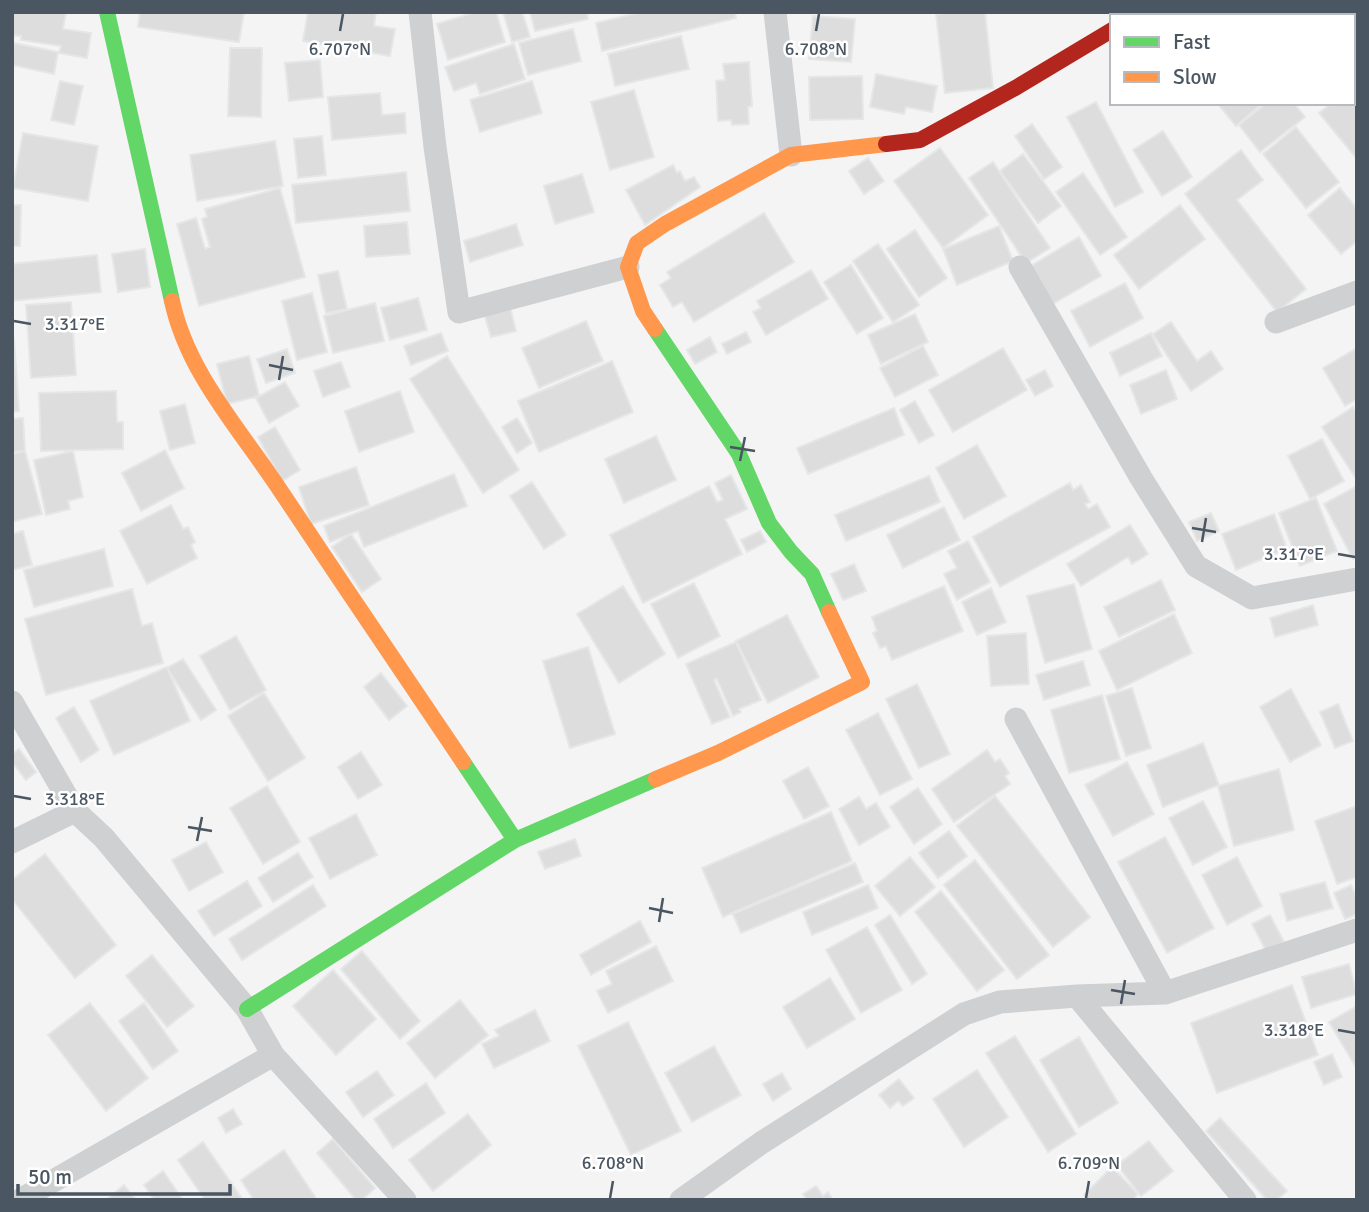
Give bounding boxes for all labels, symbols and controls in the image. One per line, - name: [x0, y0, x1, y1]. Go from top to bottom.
- legend: [1110, 14, 1355, 105]
- text: Fast: [1173, 29, 1210, 55]
- text: 6.707°N: [309, 38, 371, 60]
- text: 6.708°N: [785, 38, 847, 60]
- text: Slow: [1173, 64, 1217, 90]
- text: 3.317°E: [45, 313, 105, 335]
- text: 3.317°E: [1264, 543, 1324, 565]
- text: 3.318°E: [45, 788, 105, 810]
- text: 3.318°E: [1264, 1019, 1324, 1041]
- scale bar: [18, 1152, 229, 1196]
- text: 6.708°N: [582, 1152, 644, 1174]
- text: 6.709°N: [1058, 1152, 1120, 1174]
- text: 50 m: [28, 1164, 72, 1190]

